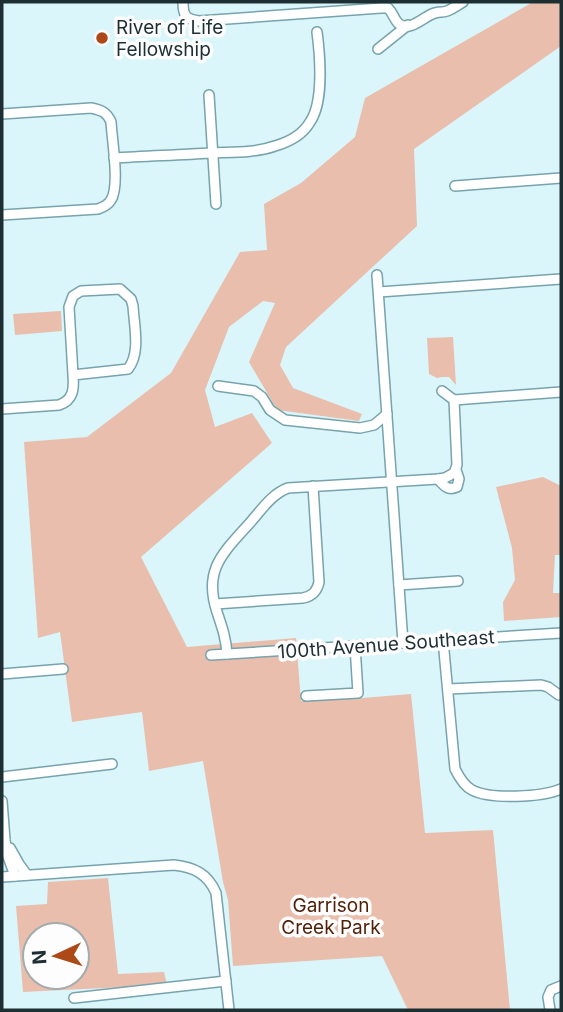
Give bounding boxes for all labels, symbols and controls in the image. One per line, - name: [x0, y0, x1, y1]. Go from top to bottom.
- place label: River of Life Fellowship: [116, 16, 223, 61]
- marker: River of Life Fellowship: [94, 30, 110, 46]
- street label: 100th Avenue Southeast: [277, 625, 495, 664]
- park label: Garrison Creek Park: [281, 894, 381, 939]
- north arrow: [21, 921, 91, 991]
- text: N: [28, 949, 52, 965]

